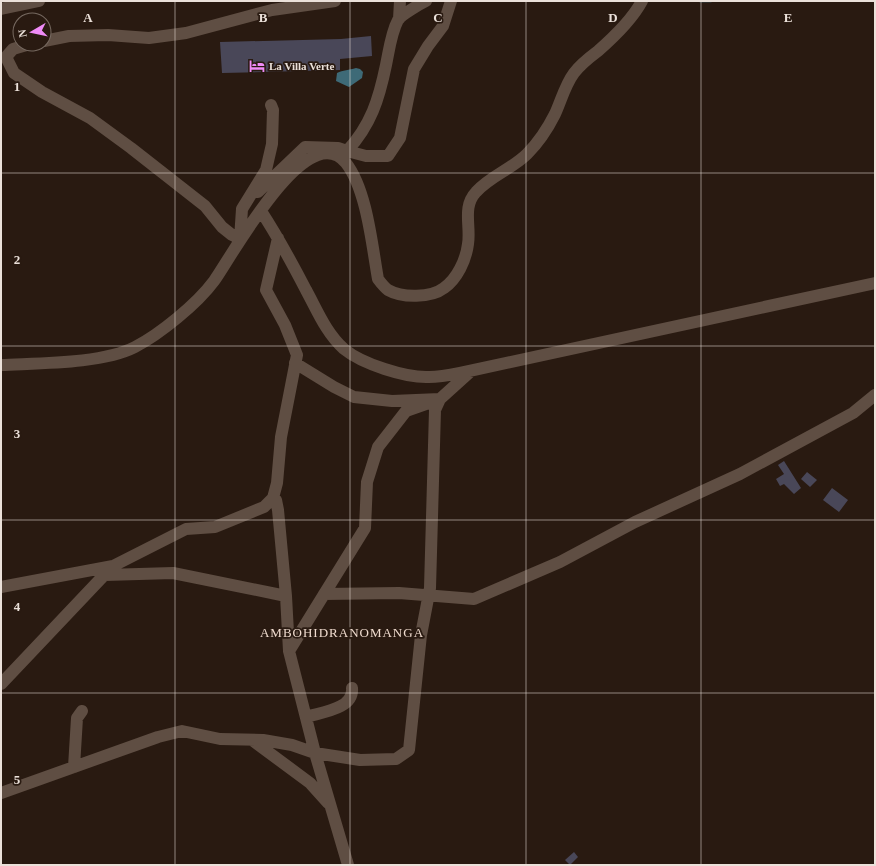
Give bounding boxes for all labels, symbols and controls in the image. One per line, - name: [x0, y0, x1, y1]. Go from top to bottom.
- text: A: [83, 10, 93, 25]
- text: B: [259, 10, 268, 25]
- text: C: [433, 10, 443, 25]
- text: D: [608, 10, 618, 25]
- text: E: [784, 10, 792, 25]
- north arrow: [12, 12, 52, 52]
- text: N: [16, 29, 29, 38]
- hotel icon: La Villa Verte: [248, 57, 266, 75]
- place label: La Villa Verte: [269, 60, 335, 72]
- text: 1: [14, 79, 20, 94]
- text: 2: [14, 252, 20, 267]
- text: 3: [14, 426, 21, 441]
- text: 4: [14, 599, 21, 614]
- district label: AMBOHIDRANOMANGA: [260, 625, 424, 640]
- text: 5: [14, 772, 21, 787]

